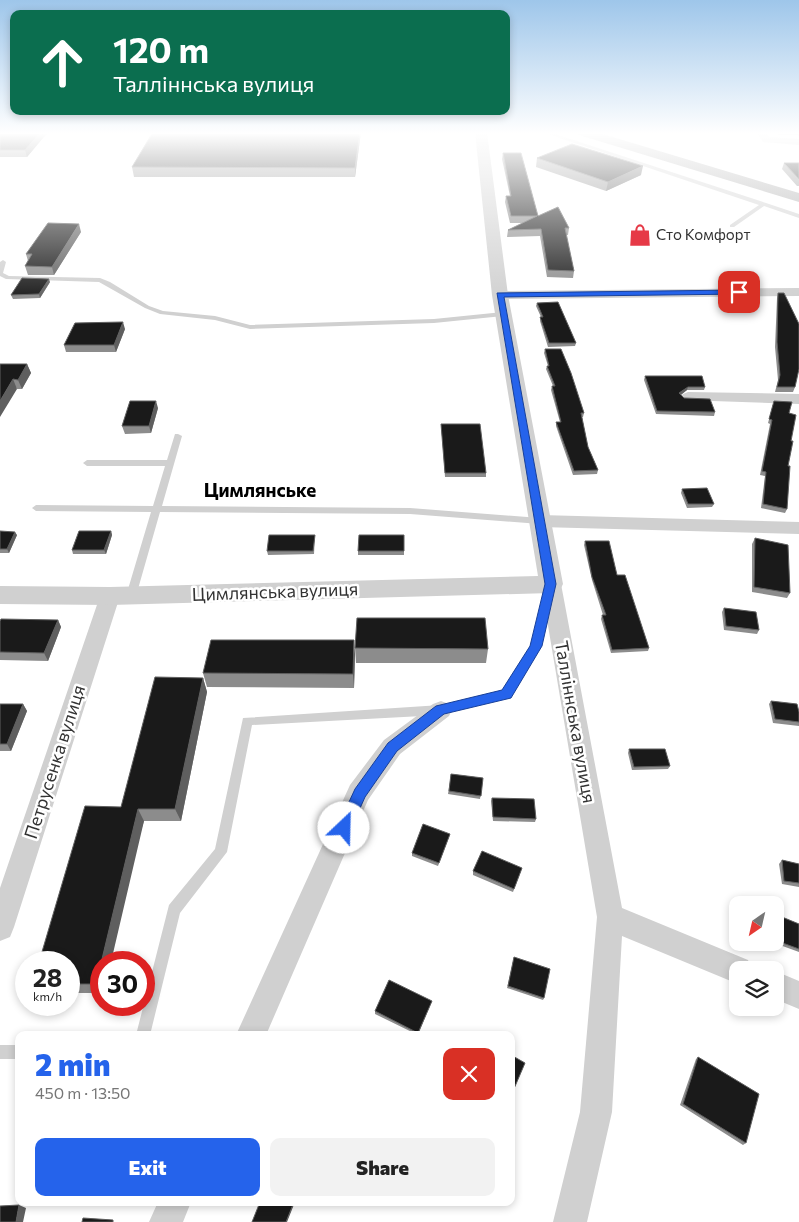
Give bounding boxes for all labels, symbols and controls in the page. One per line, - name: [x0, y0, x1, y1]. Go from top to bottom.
- text: 120 m: [113, 27, 209, 70]
- icon: ahead: [30, 30, 95, 95]
- text: Талліннська вулиця: [113, 70, 314, 97]
- shop icon: Сто Комфорт: [627, 222, 653, 248]
- place label: Сто Комфорт: [656, 225, 750, 243]
- pin: [718, 271, 760, 313]
- icon: arrive: [725, 278, 753, 306]
- district label: Цимлянське: [204, 478, 316, 501]
- street label: Цимлянська вулиця: [191, 577, 359, 605]
- street label: Талліннська вулиця: [551, 639, 601, 805]
- street label: Петрусенка вулиця: [19, 682, 89, 841]
- position arrow: [317, 801, 369, 853]
- north arrow: [729, 896, 784, 951]
- map controls: [729, 896, 784, 1016]
- speed limit sign: 30: [90, 951, 155, 1016]
- button: layers: [729, 961, 784, 1016]
- text: 28: [33, 962, 62, 992]
- text: km/h: [33, 989, 62, 1003]
- text: 2 min: [35, 1045, 110, 1082]
- button: close: [443, 1048, 495, 1100]
- text: 450 m · 13:50: [35, 1083, 131, 1102]
- button: Exit: [35, 1138, 260, 1196]
- button: Share: [270, 1138, 495, 1196]

